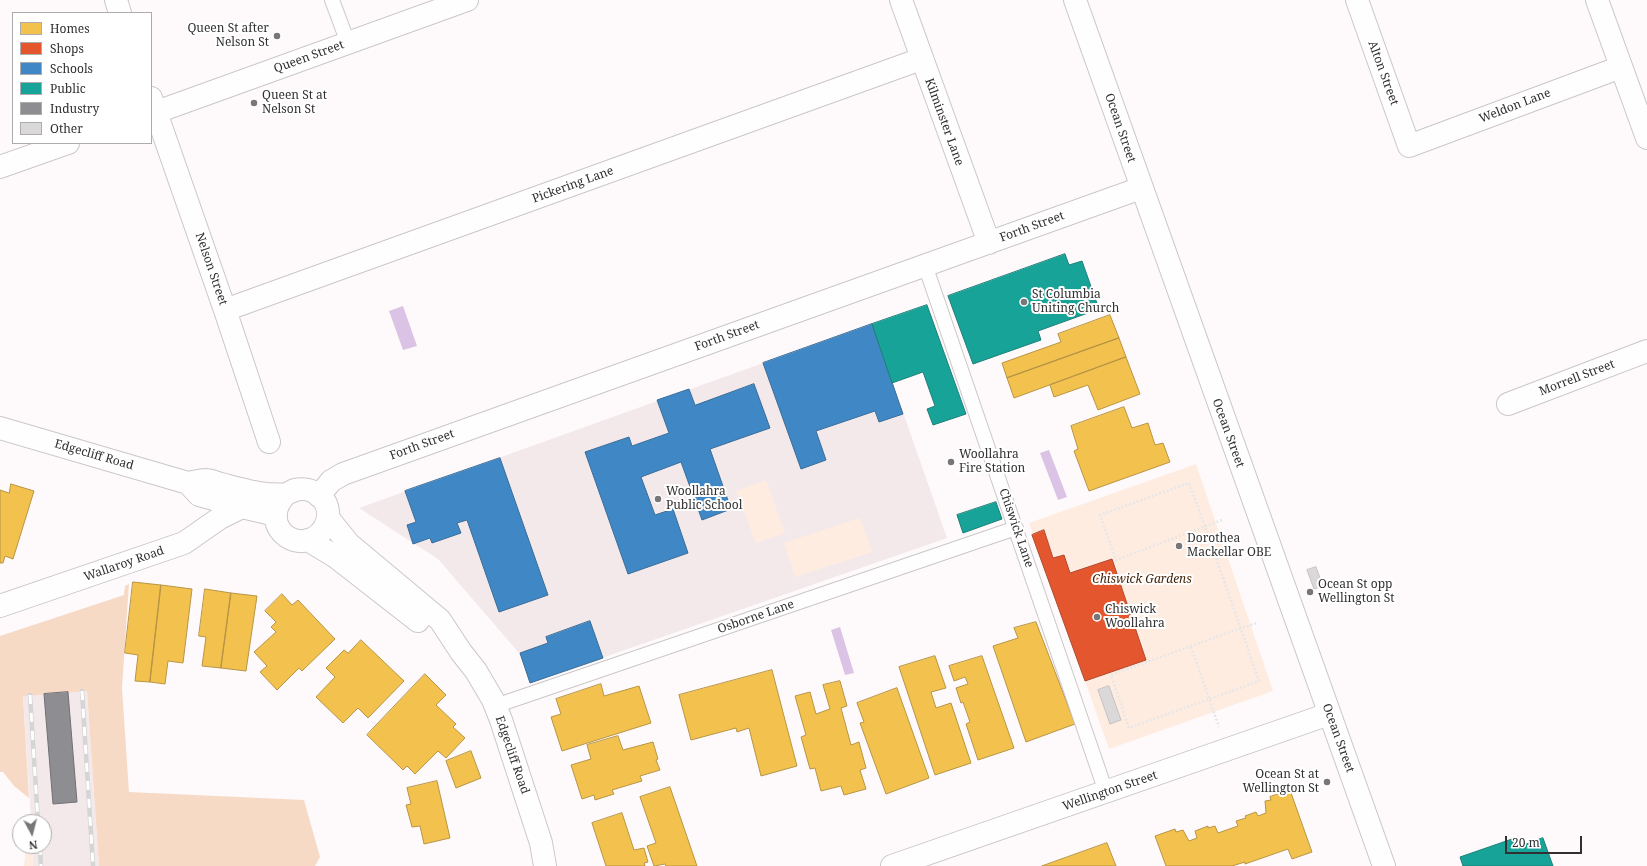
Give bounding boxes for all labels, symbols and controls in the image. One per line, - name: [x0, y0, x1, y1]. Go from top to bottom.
- legend: [12, 12, 152, 144]
- text: Homes: [50, 20, 90, 37]
- place label: Queen St after Nelson St: [187, 22, 269, 50]
- marker: Queen St after Nelson St: [272, 31, 282, 41]
- street label: Queen Street: [272, 38, 346, 76]
- street label: Alton Street: [1365, 39, 1401, 107]
- text: Shops: [50, 40, 84, 57]
- text: Schools: [50, 60, 93, 77]
- street label: Kilminster Lane: [921, 76, 967, 168]
- text: Public: [50, 80, 86, 97]
- street label: Weldon Lane: [1477, 86, 1553, 126]
- place label: Queen St at Nelson St: [262, 89, 327, 117]
- street label: Ocean Street: [1101, 91, 1139, 165]
- marker: Queen St at Nelson St: [249, 98, 259, 108]
- text: Industry: [50, 100, 99, 117]
- text: Other: [50, 120, 83, 137]
- street label: Pickering Lane: [530, 164, 616, 206]
- street label: Forth Street: [998, 209, 1066, 245]
- street label: Nelson Street: [192, 231, 230, 307]
- place label: St Columbia Uniting Church: [1032, 288, 1119, 316]
- marker: St Columbia Uniting Church: [1019, 297, 1029, 307]
- street label: Forth Street: [693, 318, 761, 354]
- street label: Morrell Street: [1537, 357, 1617, 399]
- street label: Ocean Street: [1209, 397, 1247, 469]
- street label: Forth Street: [388, 427, 456, 463]
- street label: Edgecliff Road: [53, 437, 135, 473]
- place label: Woollahra Fire Station: [959, 448, 1025, 476]
- marker: Woollahra Fire Station: [946, 457, 956, 467]
- place label: Woollahra Public School: [666, 485, 742, 513]
- street label: Chiswick Lane: [996, 486, 1036, 570]
- marker: Woollahra Public School: [653, 494, 663, 504]
- place label: Dorothea Mackellar OBE: [1187, 532, 1271, 560]
- marker: Dorothea Mackellar OBE: [1174, 541, 1184, 551]
- street label: Wallaroy Road: [82, 544, 166, 584]
- park label: Chiswick Gardens: [1092, 573, 1192, 587]
- place label: Ocean St opp Wellington St: [1318, 578, 1394, 606]
- marker: Ocean St opp Wellington St: [1305, 587, 1315, 597]
- street label: Osborne Lane: [716, 597, 796, 637]
- place label: Chiswick Woollahra: [1105, 603, 1165, 631]
- marker: Chiswick Woollahra: [1092, 612, 1102, 622]
- street label: Ocean Street: [1319, 702, 1357, 774]
- street label: Edgecliff Road: [492, 714, 532, 796]
- street label: Wellington Street: [1061, 768, 1159, 814]
- place label: Ocean St at Wellington St: [1243, 768, 1319, 796]
- marker: Ocean St at Wellington St: [1322, 777, 1332, 787]
- north arrow: [12, 814, 52, 854]
- scale bar: [1507, 828, 1584, 854]
- text: 20 m: [1512, 834, 1540, 851]
- text: N: [28, 837, 39, 853]

